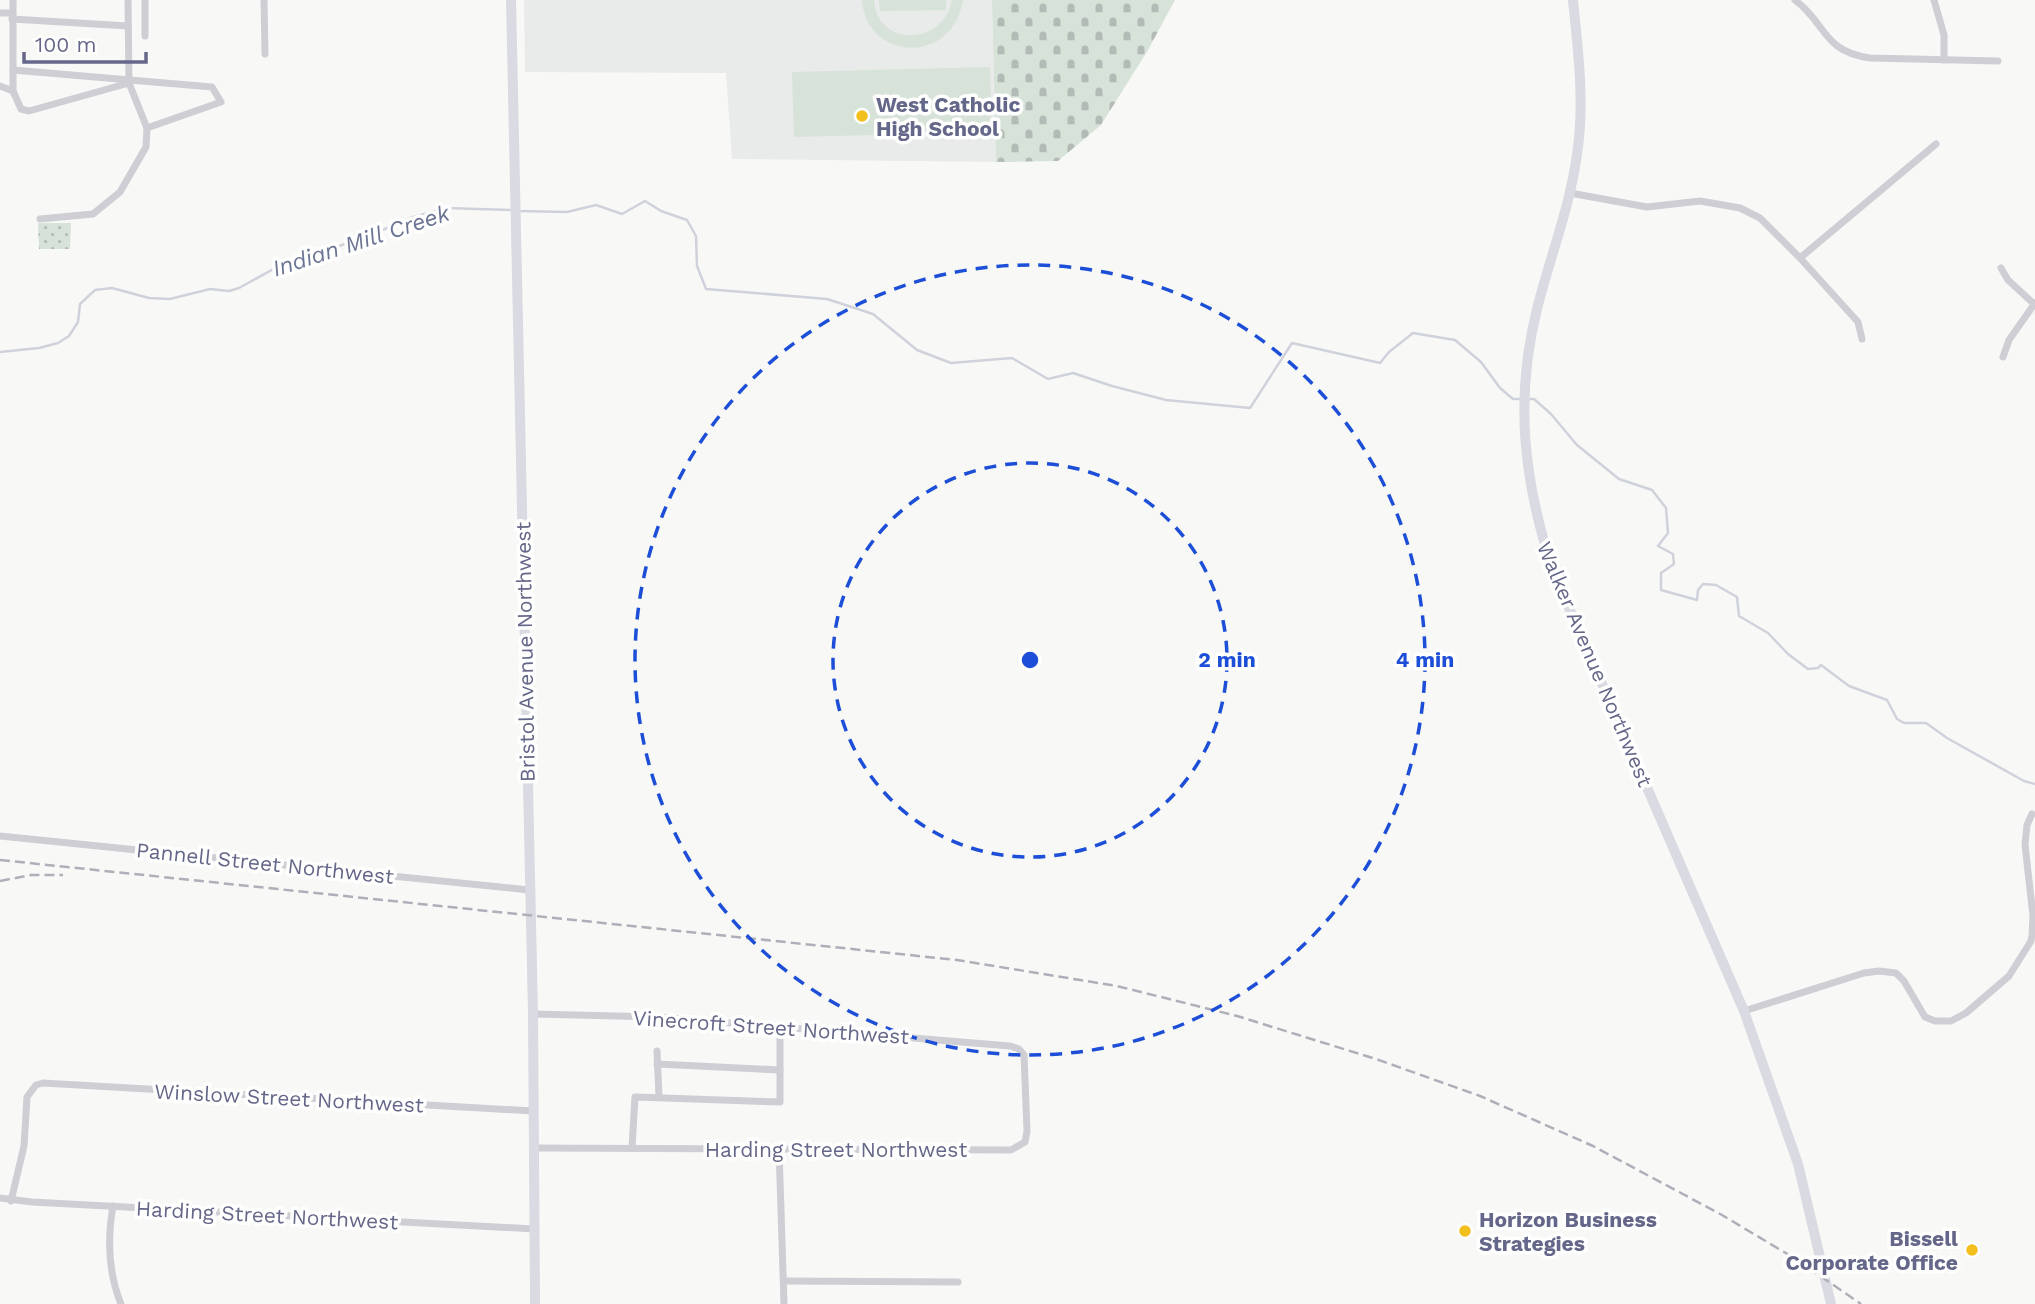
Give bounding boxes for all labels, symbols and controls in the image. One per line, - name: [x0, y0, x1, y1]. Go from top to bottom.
- scale bar: [24, 21, 147, 65]
- text: 100 m: [35, 32, 97, 57]
- place label: West Catholic High School: [876, 92, 1020, 141]
- marker: West Catholic High School: [854, 108, 870, 124]
- water label: Indian Mill Creek: [269, 199, 454, 282]
- street label: Bristol Avenue Northwest: [510, 521, 540, 782]
- street label: Walker Avenue Northwest: [1532, 538, 1658, 790]
- text: 2 min: [1198, 647, 1256, 672]
- text: 4 min: [1396, 647, 1454, 672]
- centre of rings: [1018, 648, 1042, 672]
- street label: Pannell Street Northwest: [135, 837, 395, 889]
- street label: Vinecroft Street Northwest: [632, 1005, 910, 1049]
- street label: Winslow Street Northwest: [154, 1078, 425, 1118]
- street label: Harding Street Northwest: [705, 1137, 967, 1162]
- street label: Harding Street Northwest: [135, 1196, 399, 1234]
- place label: Horizon Business Strategies: [1479, 1207, 1657, 1256]
- marker: Horizon Business Strategies: [1457, 1223, 1473, 1239]
- place label: Bissell Corporate Office: [1786, 1226, 1958, 1275]
- marker: Bissell Corporate Office: [1964, 1242, 1980, 1258]

